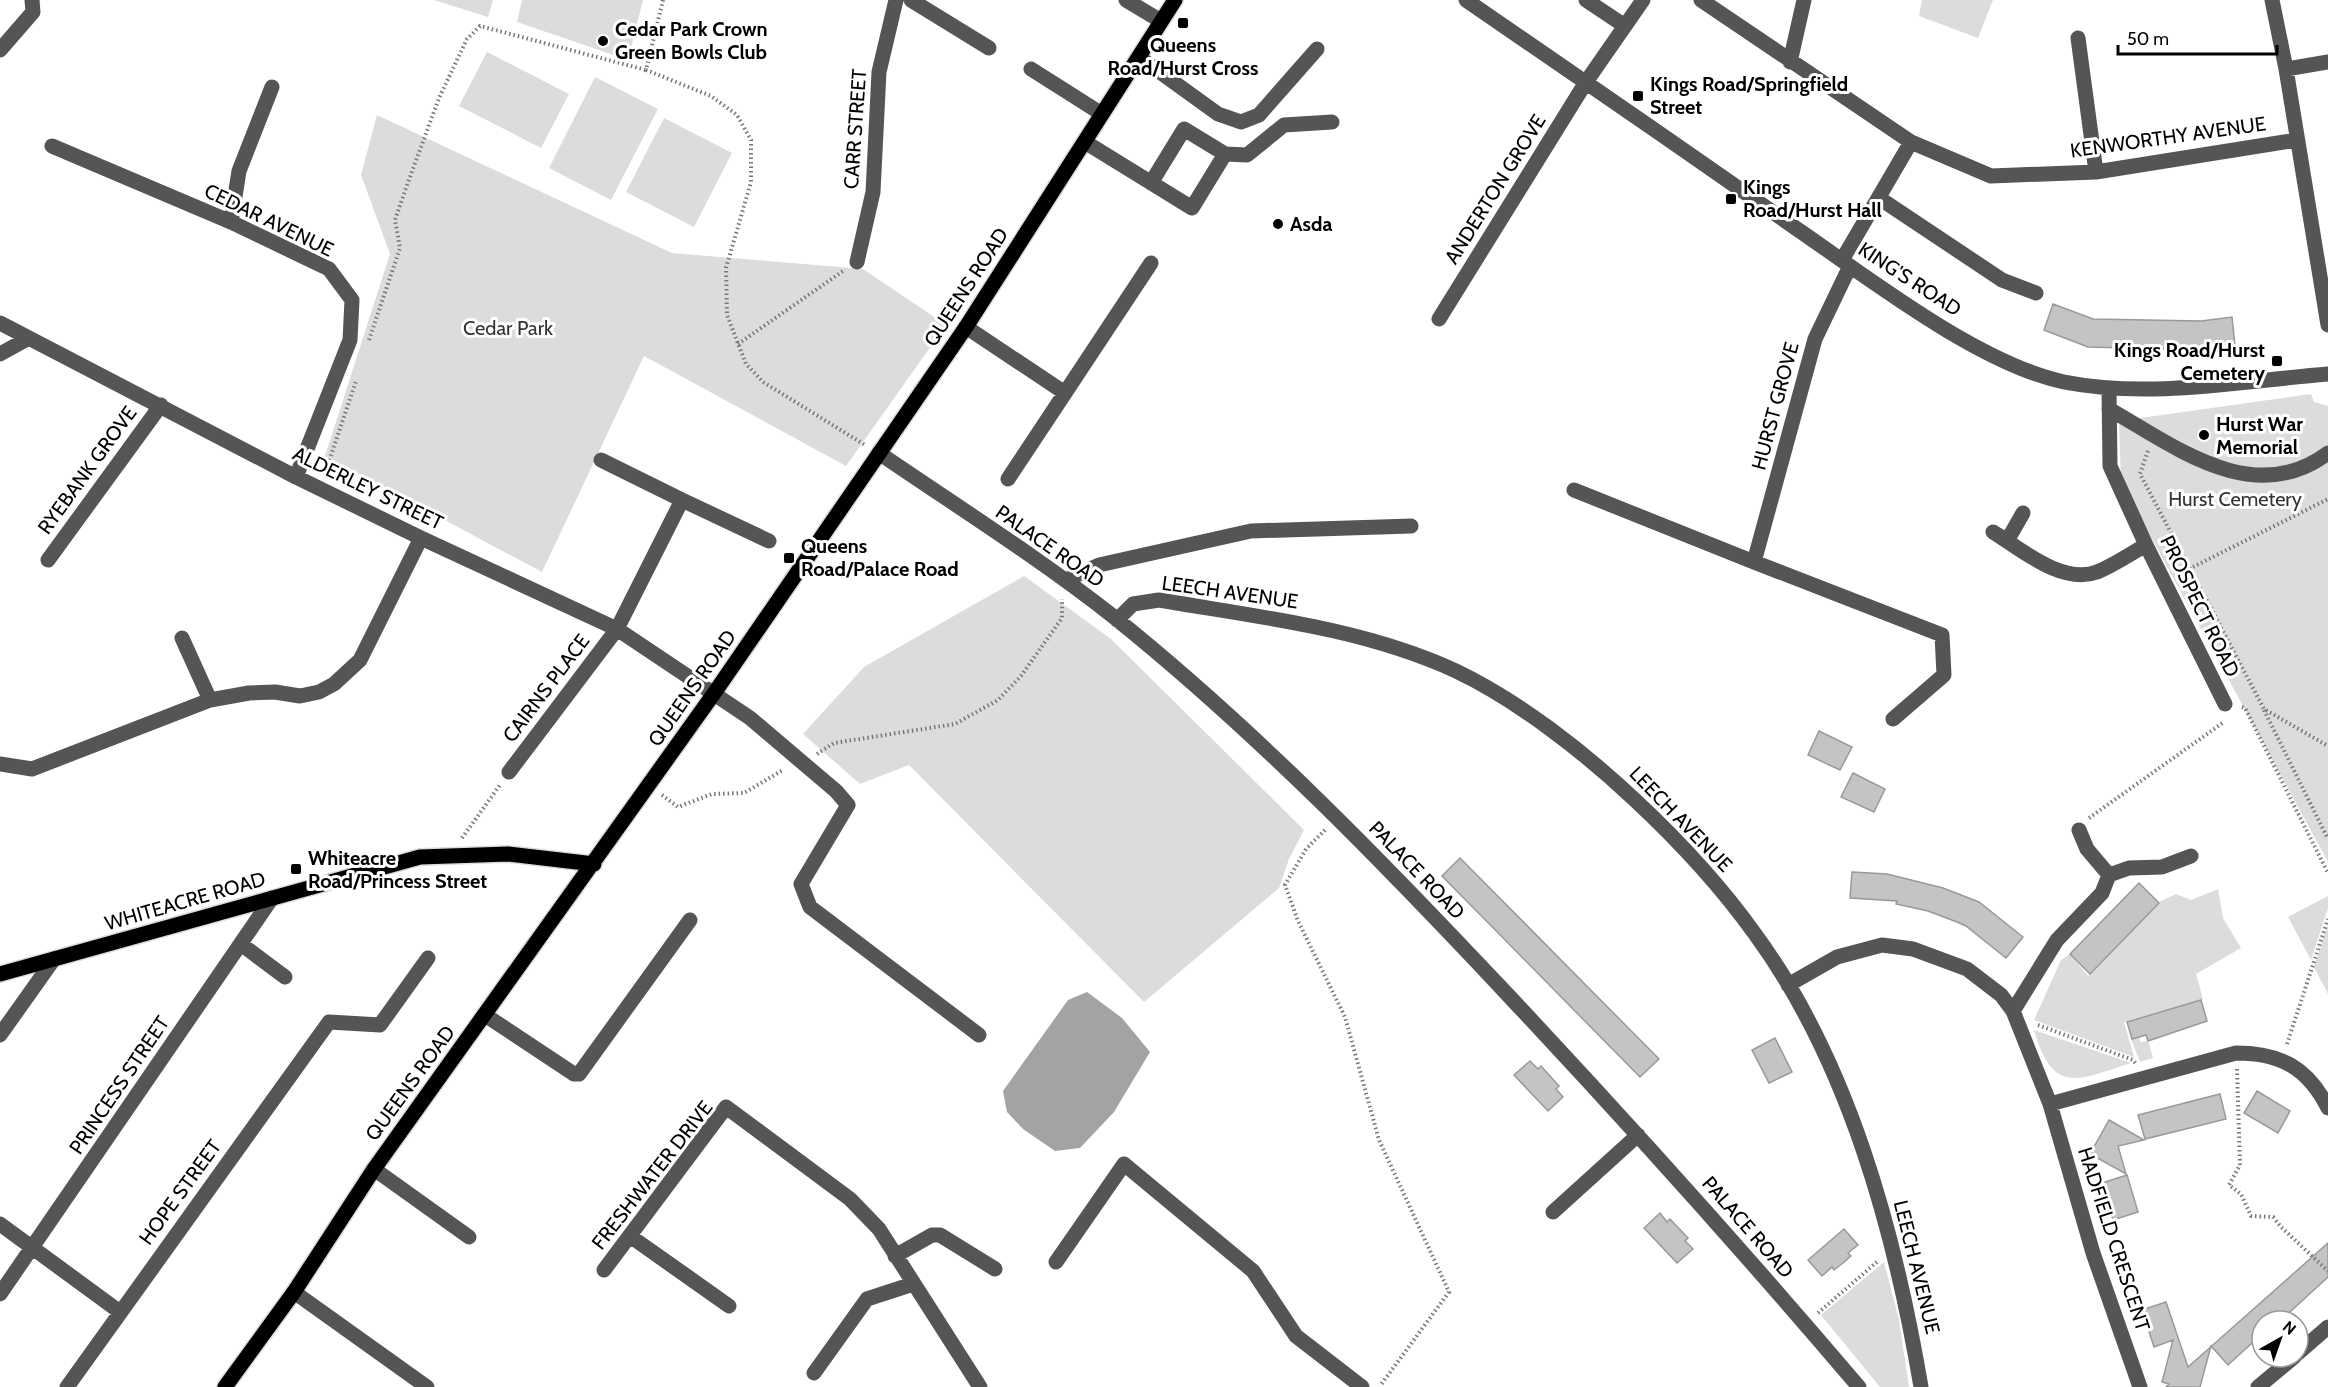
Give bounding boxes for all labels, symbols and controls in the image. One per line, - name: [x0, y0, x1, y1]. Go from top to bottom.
- marker: Queens Road/Hurst Cross: [1176, 16, 1190, 30]
- place label: Cedar Park Crown Green Bowls Club: [615, 17, 768, 64]
- scale bar: [2118, 18, 2277, 56]
- text: 50 m: [2127, 28, 2169, 50]
- place label: Queens Road/Hurst Cross: [1108, 33, 1258, 80]
- marker: Cedar Park Crown Green Bowls Club: [596, 34, 610, 48]
- street label: CARR STREET: [839, 68, 871, 190]
- place label: Kings Road/Springfield Street: [1650, 72, 1848, 119]
- marker: Kings Road/Springfield Street: [1631, 89, 1645, 103]
- street label: ANDERTON GROVE: [1439, 110, 1551, 268]
- street label: KENWORTHY AVENUE: [2069, 111, 2267, 163]
- place label: Kings Road/Hurst Hall: [1743, 175, 1882, 222]
- street label: CEDAR AVENUE: [200, 178, 338, 262]
- marker: Kings Road/Hurst Hall: [1724, 192, 1738, 206]
- place label: Asda: [1290, 212, 1332, 236]
- marker: Asda: [1271, 217, 1285, 231]
- street label: QUEENS ROAD: [919, 223, 1013, 351]
- street label: KING'S ROAD: [1854, 237, 1966, 321]
- park label: Cedar Park: [463, 316, 553, 340]
- place label: Kings Road/Hurst Cemetery: [2114, 338, 2265, 385]
- street label: HURST GROVE: [1746, 339, 1804, 473]
- marker: Kings Road/Hurst Cemetery: [2270, 354, 2284, 368]
- street label: RYEBANK GROVE: [33, 401, 141, 539]
- place label: Hurst War Memorial: [2216, 412, 2303, 459]
- marker: Hurst War Memorial: [2197, 428, 2211, 442]
- street label: ALDERLEY STREET: [289, 441, 447, 535]
- park label: Hurst Cemetery: [2168, 487, 2302, 511]
- street label: PALACE ROAD: [991, 500, 1109, 592]
- street label: PROSPECT ROAD: [2155, 531, 2245, 681]
- place label: Queens Road/Palace Road: [801, 534, 959, 581]
- marker: Queens Road/Palace Road: [782, 551, 796, 565]
- street label: LEECH AVENUE: [1160, 571, 1300, 613]
- street label: QUEENS ROAD: [643, 625, 741, 751]
- street label: CAIRNS PLACE: [498, 629, 594, 747]
- street label: LEECH AVENUE: [1625, 761, 1737, 877]
- street label: PALACE ROAD: [1364, 816, 1470, 924]
- place label: Whiteacre Road/Princess Street: [308, 846, 487, 893]
- marker: Whiteacre Road/Princess Street: [289, 862, 303, 876]
- street label: WHITEACRE ROAD: [102, 867, 268, 935]
- street label: PRINCESS STREET: [64, 1011, 174, 1159]
- street label: QUEENS ROAD: [360, 1021, 460, 1145]
- street label: FRESHWATER DRIVE: [586, 1096, 718, 1254]
- street label: HOPE STREET: [134, 1135, 226, 1249]
- street label: HADFIELD CRESCENT: [2073, 1144, 2155, 1334]
- street label: PALACE ROAD: [1697, 1171, 1799, 1283]
- street label: LEECH AVENUE: [1889, 1198, 1945, 1336]
- north arrow: [2250, 1309, 2310, 1369]
- text: N: [2279, 1317, 2300, 1339]

